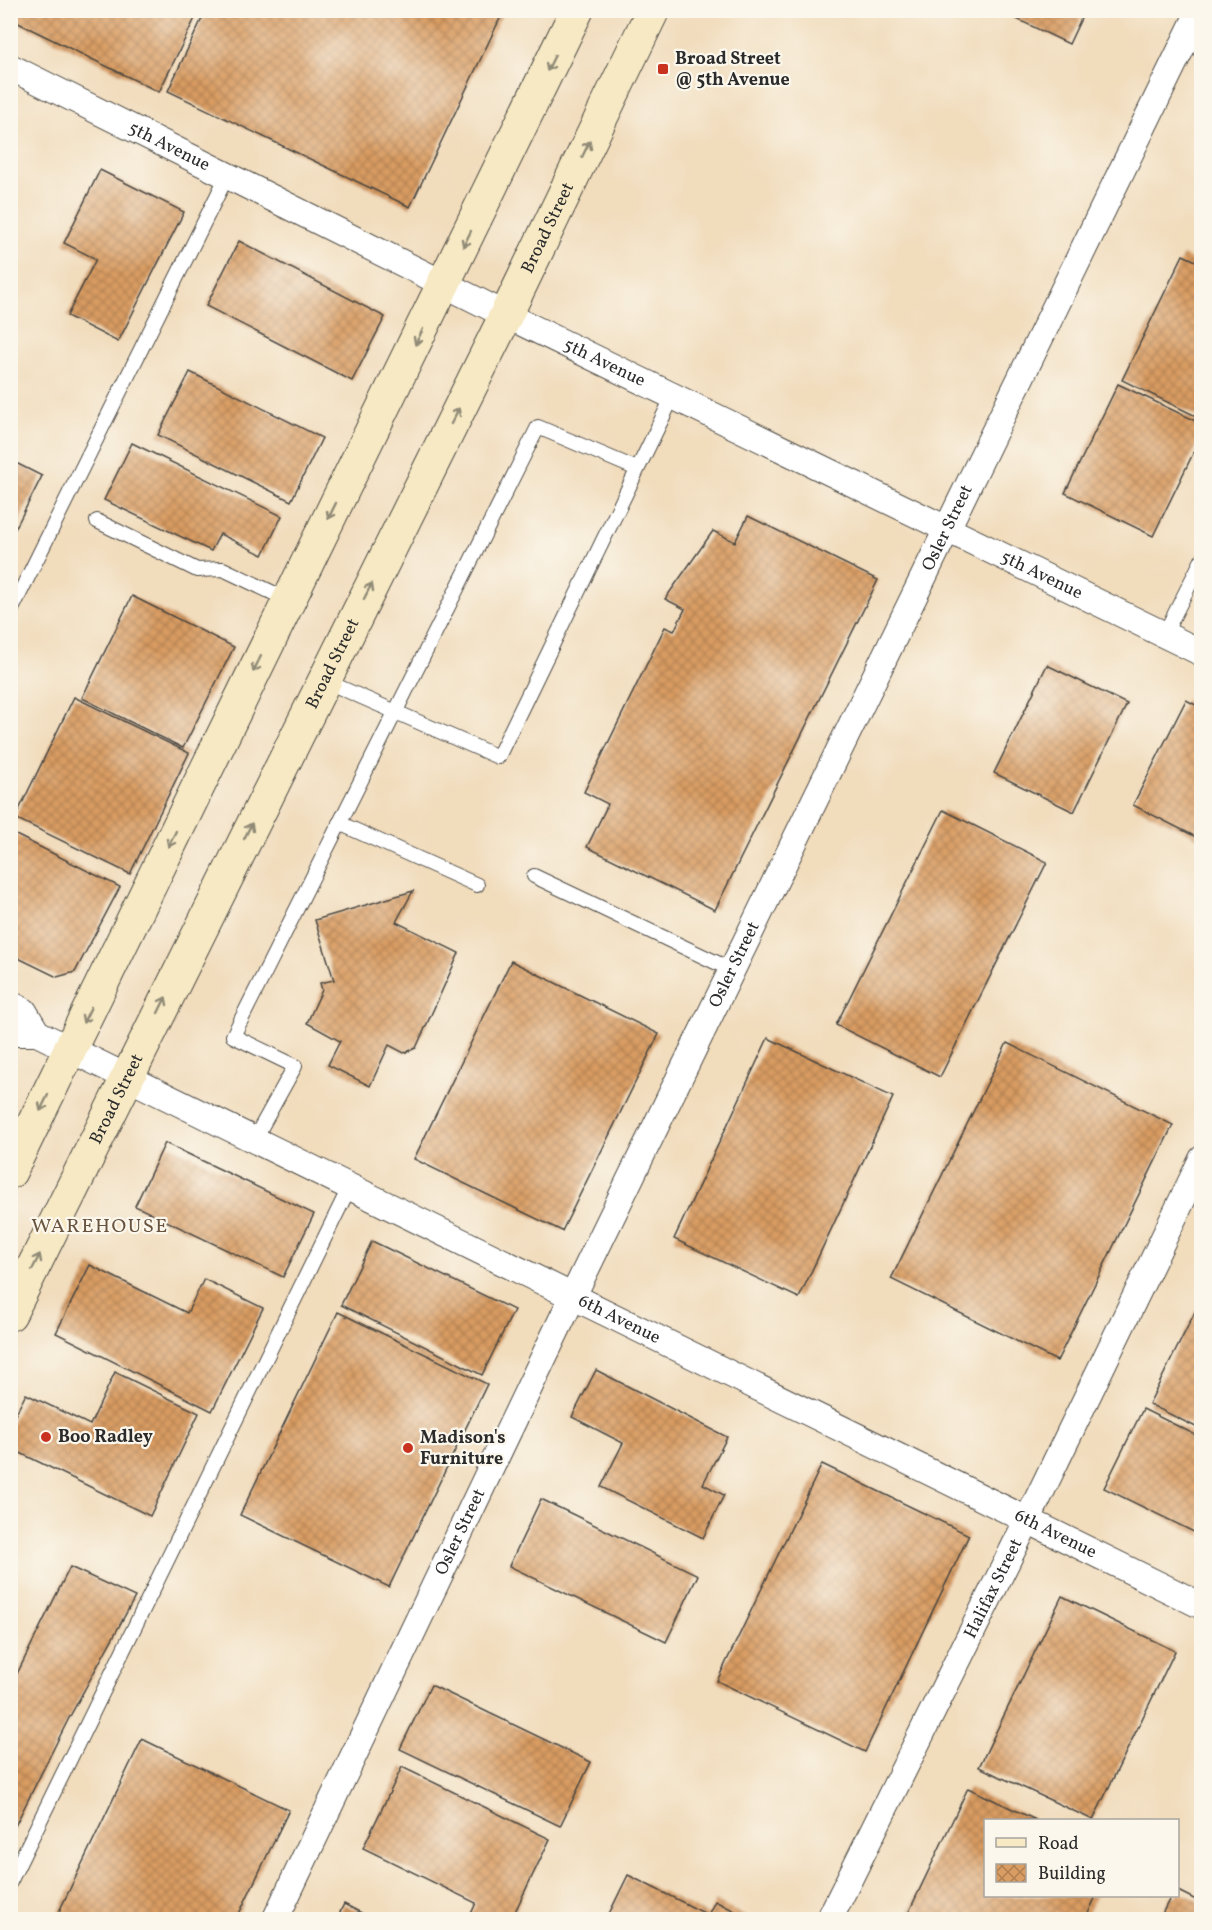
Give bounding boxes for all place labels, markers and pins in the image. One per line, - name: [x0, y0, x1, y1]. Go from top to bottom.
- place label: Broad Street @ 5th Avenue: [675, 47, 790, 93]
- marker: Broad Street @ 5th Avenue: [656, 62, 670, 76]
- place label: Boo Radley: [58, 1425, 153, 1450]
- place label: Madison's Furniture: [420, 1426, 506, 1472]
- marker: Boo Radley: [39, 1430, 53, 1444]
- marker: Madison's Furniture: [401, 1441, 415, 1455]

